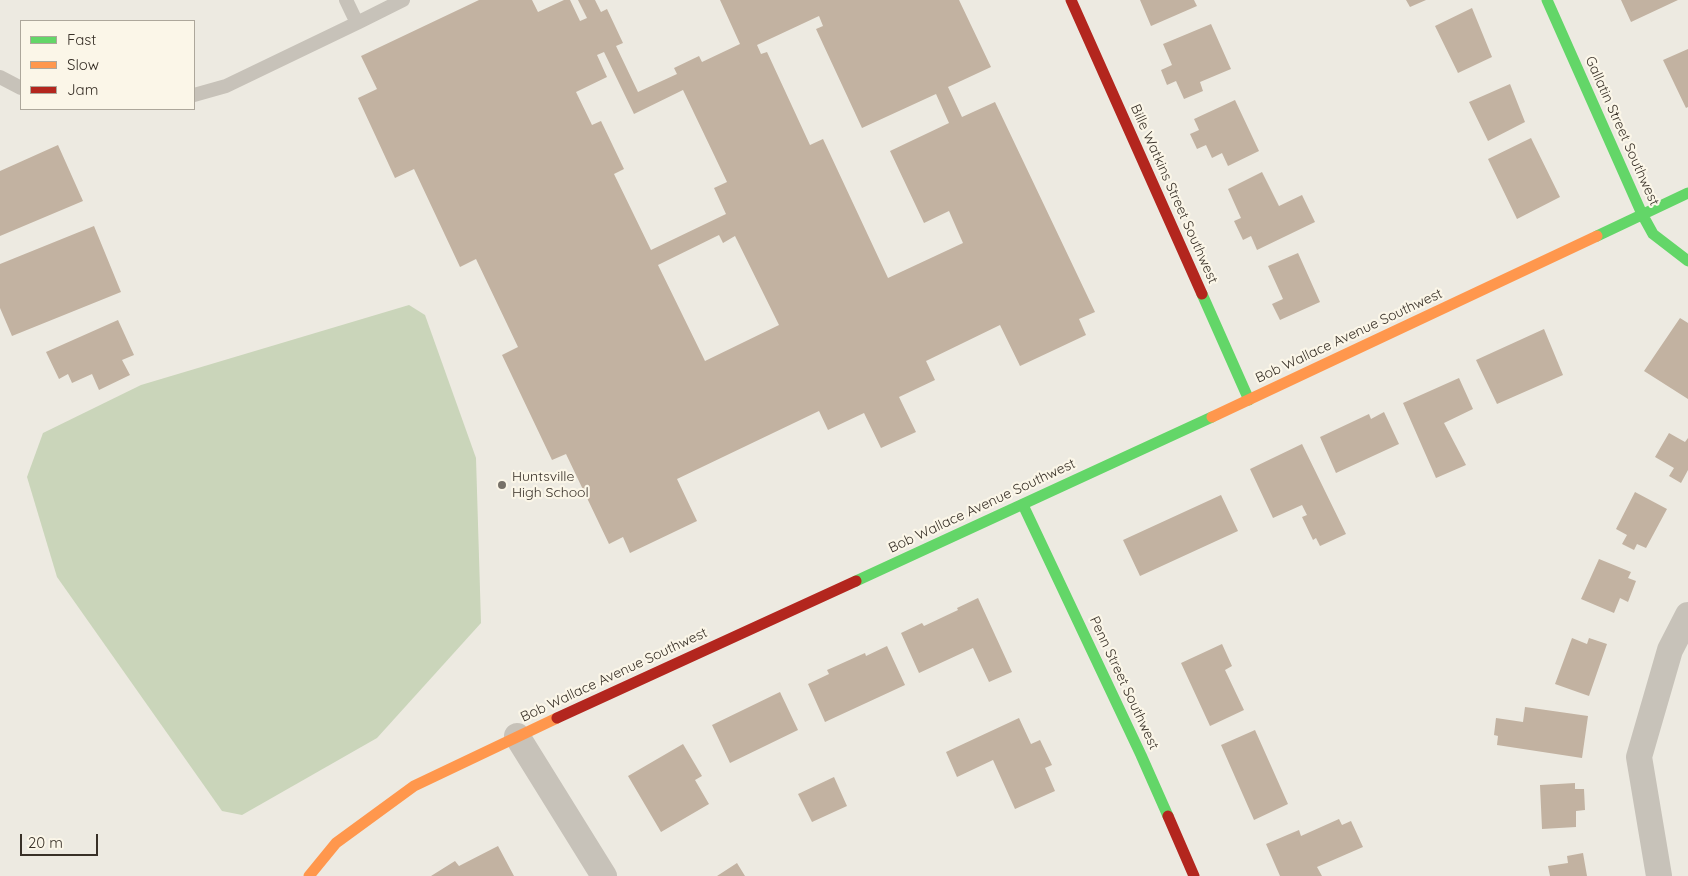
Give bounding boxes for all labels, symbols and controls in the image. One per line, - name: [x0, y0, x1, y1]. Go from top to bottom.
- legend: [20, 20, 195, 110]
- text: Fast: [67, 30, 96, 49]
- street label: Gallatin Street Southwest: [1581, 54, 1663, 208]
- text: Slow: [67, 55, 99, 74]
- text: Jam: [67, 80, 98, 99]
- street label: Bille Watkins Street Southwest: [1127, 102, 1221, 286]
- street label: Bob Wallace Avenue Southwest: [1253, 285, 1445, 387]
- street label: Bob Wallace Avenue Southwest: [886, 455, 1078, 557]
- place label: Huntsville High School: [512, 469, 589, 502]
- marker: Huntsville High School: [496, 479, 508, 491]
- street label: Penn Street Southwest: [1086, 614, 1162, 752]
- street label: Bob Wallace Avenue Southwest: [518, 624, 710, 726]
- scale bar: [22, 824, 100, 856]
- text: 20 m: [28, 833, 63, 852]

